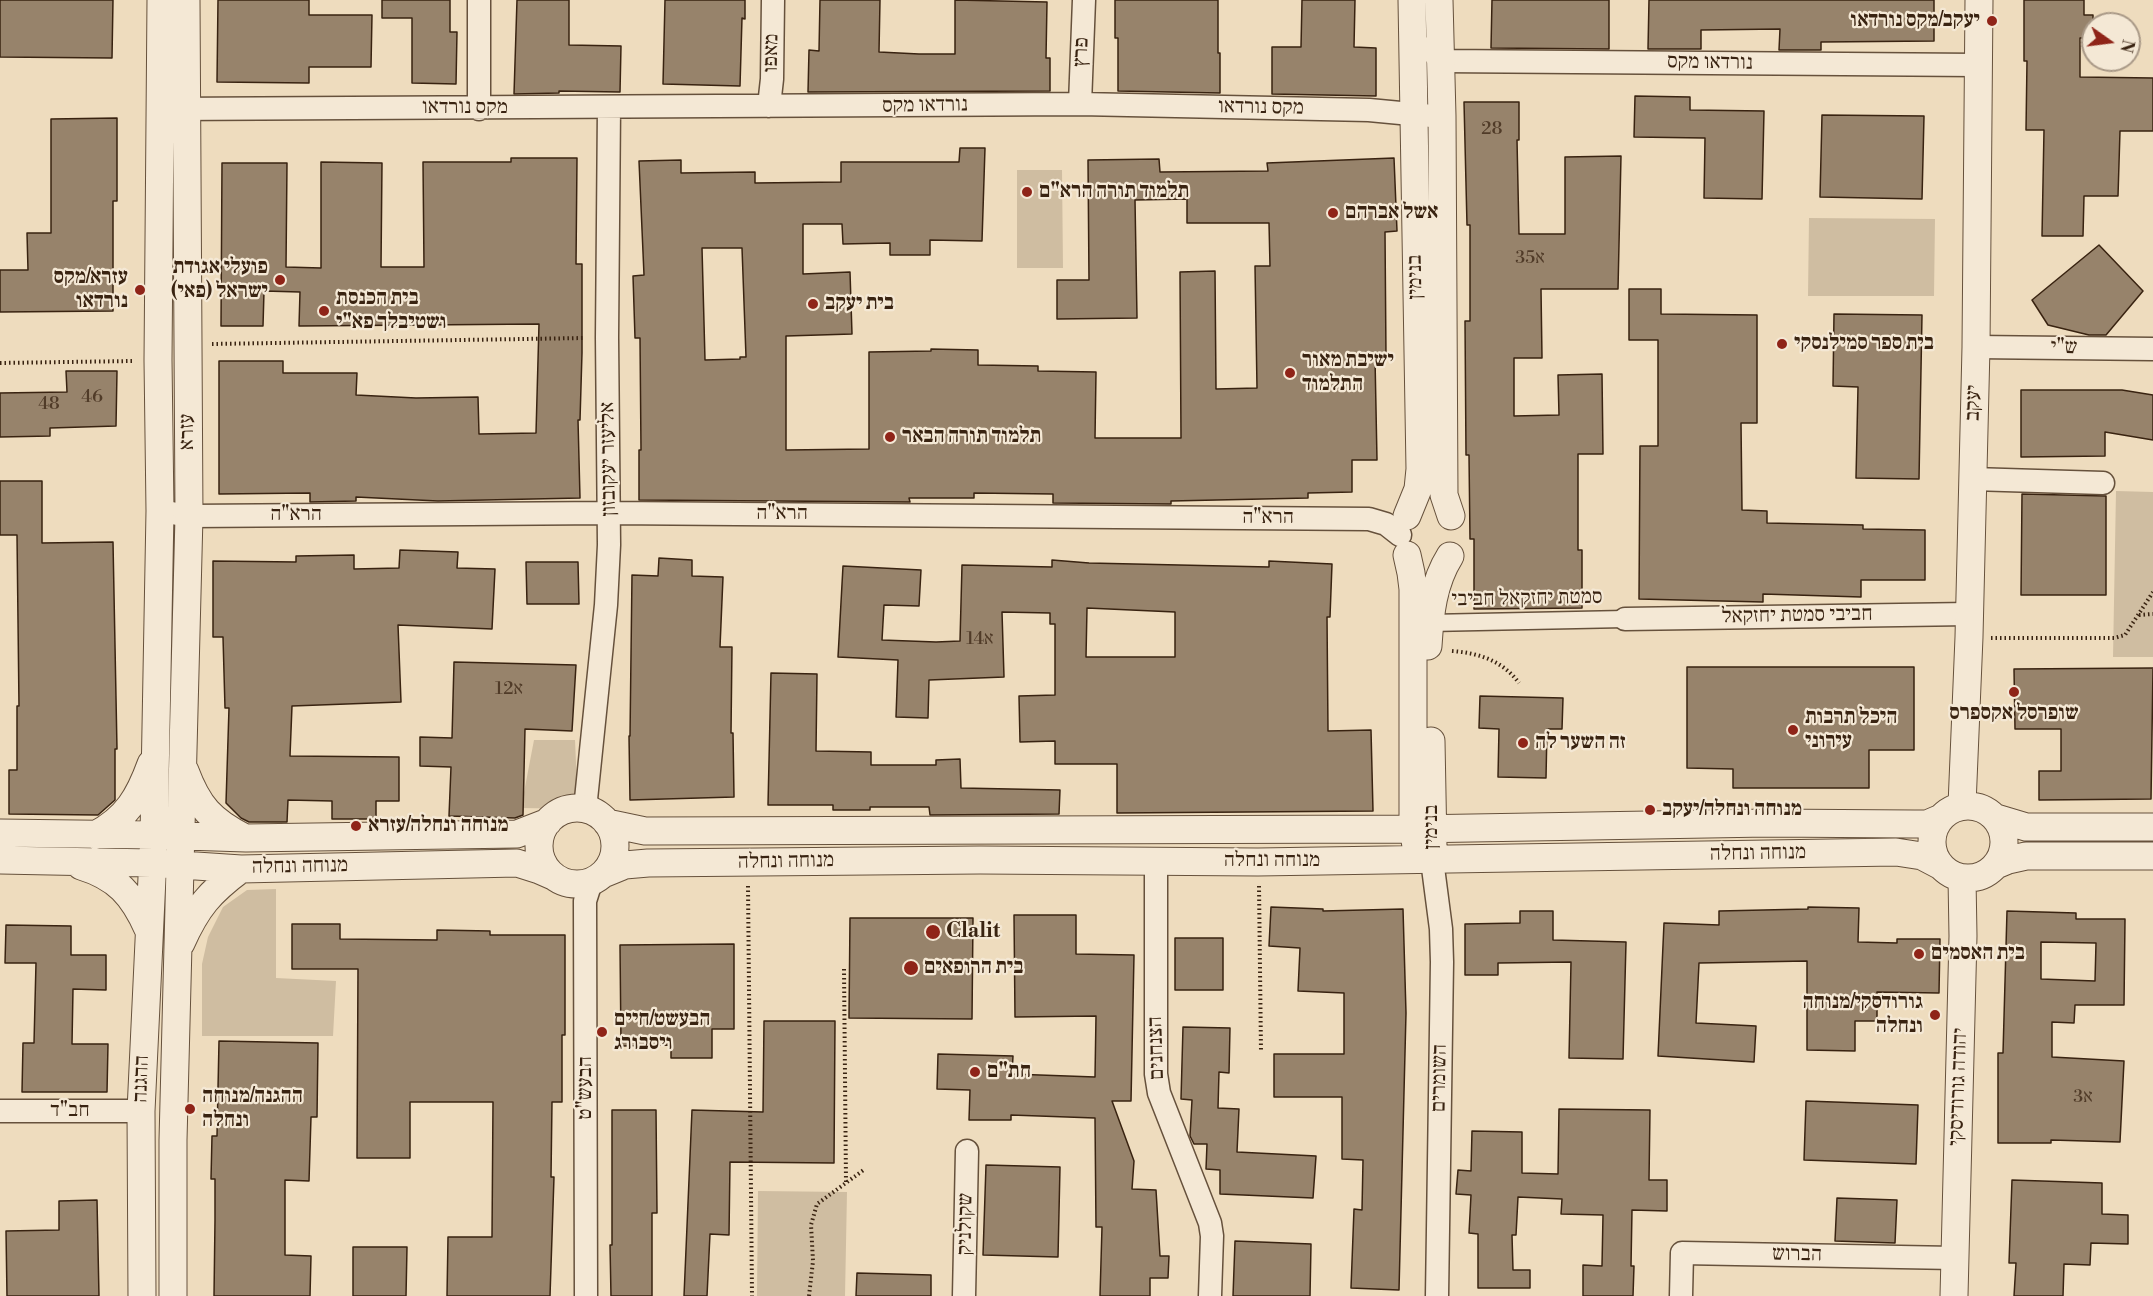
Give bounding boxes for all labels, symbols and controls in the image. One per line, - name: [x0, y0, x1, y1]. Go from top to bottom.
- place label: יעקב/מקס נורדאו: [1850, 8, 1980, 34]
- north arrow: [2081, 12, 2141, 72]
- marker: יעקב/מקס נורדאו: [1985, 14, 1999, 28]
- street label: מאפו: [759, 33, 785, 73]
- street label: פרץ: [1069, 37, 1095, 67]
- text: N: [2115, 37, 2138, 54]
- street label: נורדאו מקס: [1667, 50, 1753, 76]
- street label: נורדאו מקס: [882, 93, 968, 119]
- street label: מקס נורדאו: [422, 95, 508, 121]
- street label: מקס נורדאו: [1218, 95, 1304, 121]
- house number: 28: [1481, 119, 1503, 141]
- place label: תלמוד תורה הרא"ם: [1039, 179, 1190, 205]
- marker: תלמוד תורה הרא"ם: [1020, 185, 1034, 199]
- place label: אשל אברהם: [1345, 200, 1438, 226]
- marker: אשל אברהם: [1326, 206, 1340, 220]
- house number: 35א: [1515, 248, 1545, 270]
- street label: בנימין: [1403, 254, 1429, 300]
- place label: פועלי אגודת ישראל (פאי): [171, 255, 268, 305]
- place label: עזרא/מקס נורדאו: [54, 265, 128, 315]
- marker: פועלי אגודת ישראל (פאי): [273, 273, 287, 287]
- marker: עזרא/מקס נורדאו: [133, 283, 147, 297]
- place label: בית הכנסת ושטיבלך פא"י: [336, 286, 447, 336]
- place label: בית יעקב: [825, 291, 894, 317]
- marker: בית יעקב: [806, 297, 820, 311]
- marker: בית הכנסת ושטיבלך פא"י: [317, 304, 331, 318]
- place label: בית ספר סמילנסקי: [1794, 331, 1934, 357]
- street label: ש"י: [2050, 335, 2078, 361]
- marker: בית ספר סמילנסקי: [1775, 337, 1789, 351]
- place label: ישיבת מאור התלמוד: [1302, 348, 1394, 398]
- marker: ישיבת מאור התלמוד: [1283, 366, 1297, 380]
- street label: יעקב: [1961, 384, 1987, 422]
- house number: 46: [81, 387, 103, 409]
- house number: 48: [38, 394, 60, 416]
- street label: אליעזר יעקובזון: [595, 401, 623, 517]
- street label: עזרא: [175, 414, 201, 450]
- place label: תלמוד תורה הבאר: [902, 424, 1041, 450]
- marker: תלמוד תורה הבאר: [883, 430, 897, 444]
- street label: הרא"ה: [756, 501, 808, 527]
- street label: הרא"ה: [270, 502, 322, 528]
- street label: הרא"ה: [1242, 505, 1294, 531]
- street label: סמטת יחזקאל חביבי: [1451, 585, 1603, 613]
- street label: חביבי סמטת יחזקאל: [1721, 602, 1873, 630]
- house number: 14א: [966, 629, 994, 651]
- house number: 12א: [495, 679, 523, 701]
- marker: שופרסל אקספרס: [2007, 685, 2021, 699]
- place label: שופרסל אקספרס: [1949, 701, 2079, 727]
- place label: היכל תרבות עירוני: [1805, 705, 1897, 755]
- marker: היכל תרבות עירוני: [1786, 723, 1800, 737]
- place label: זה השער לה: [1535, 730, 1626, 756]
- marker: זה השער לה: [1516, 736, 1530, 750]
- place label: מנוחה ונחלה/יעקב: [1662, 797, 1802, 823]
- marker: מנוחה ונחלה/יעקב: [1643, 803, 1657, 817]
- street label: בנימין: [1419, 805, 1445, 849]
- place label: מנוחה ונחלה/עזרא: [368, 813, 509, 839]
- marker: מנוחה ונחלה/עזרא: [349, 819, 363, 833]
- street label: מנוחה ונחלה: [1710, 841, 1806, 867]
- street label: מנוחה ונחלה: [1224, 848, 1320, 874]
- street label: מנוחה ונחלה: [738, 849, 834, 875]
- street label: מנוחה ונחלה: [252, 854, 348, 880]
- place label: Clalit: [946, 919, 1000, 945]
- marker: Clalit: [924, 923, 942, 941]
- place label: בית האסמים: [1931, 941, 2025, 967]
- marker: בית האסמים: [1912, 947, 1926, 961]
- place label: בית הרופאים: [924, 955, 1023, 981]
- marker: בית הרופאים: [902, 959, 920, 977]
- place label: גורודסקי/מנוחה ונחלה: [1802, 990, 1923, 1040]
- place label: הבעשט/חיים ויסבורג: [614, 1007, 710, 1057]
- marker: גורודסקי/מנוחה ונחלה: [1928, 1008, 1942, 1022]
- street label: הצנחנים: [1143, 1016, 1171, 1080]
- marker: הבעשט/חיים ויסבורג: [595, 1025, 609, 1039]
- street label: יהודה גורודיסקי: [1944, 1027, 1974, 1147]
- street label: השומרים: [1427, 1044, 1453, 1112]
- street label: ההגנה: [129, 1055, 155, 1103]
- street label: הבעש"ט: [573, 1056, 599, 1120]
- place label: חת"ם: [987, 1059, 1031, 1085]
- marker: חת"ם: [968, 1065, 982, 1079]
- place label: ההגנה/מנוחה ונחלה: [202, 1084, 303, 1134]
- house number: 3א: [2073, 1087, 2093, 1109]
- street label: חב"ד: [50, 1098, 90, 1124]
- marker: ההגנה/מנוחה ונחלה: [183, 1102, 197, 1116]
- street label: שקולניק: [953, 1192, 979, 1256]
- street label: הברוש: [1772, 1242, 1822, 1268]

